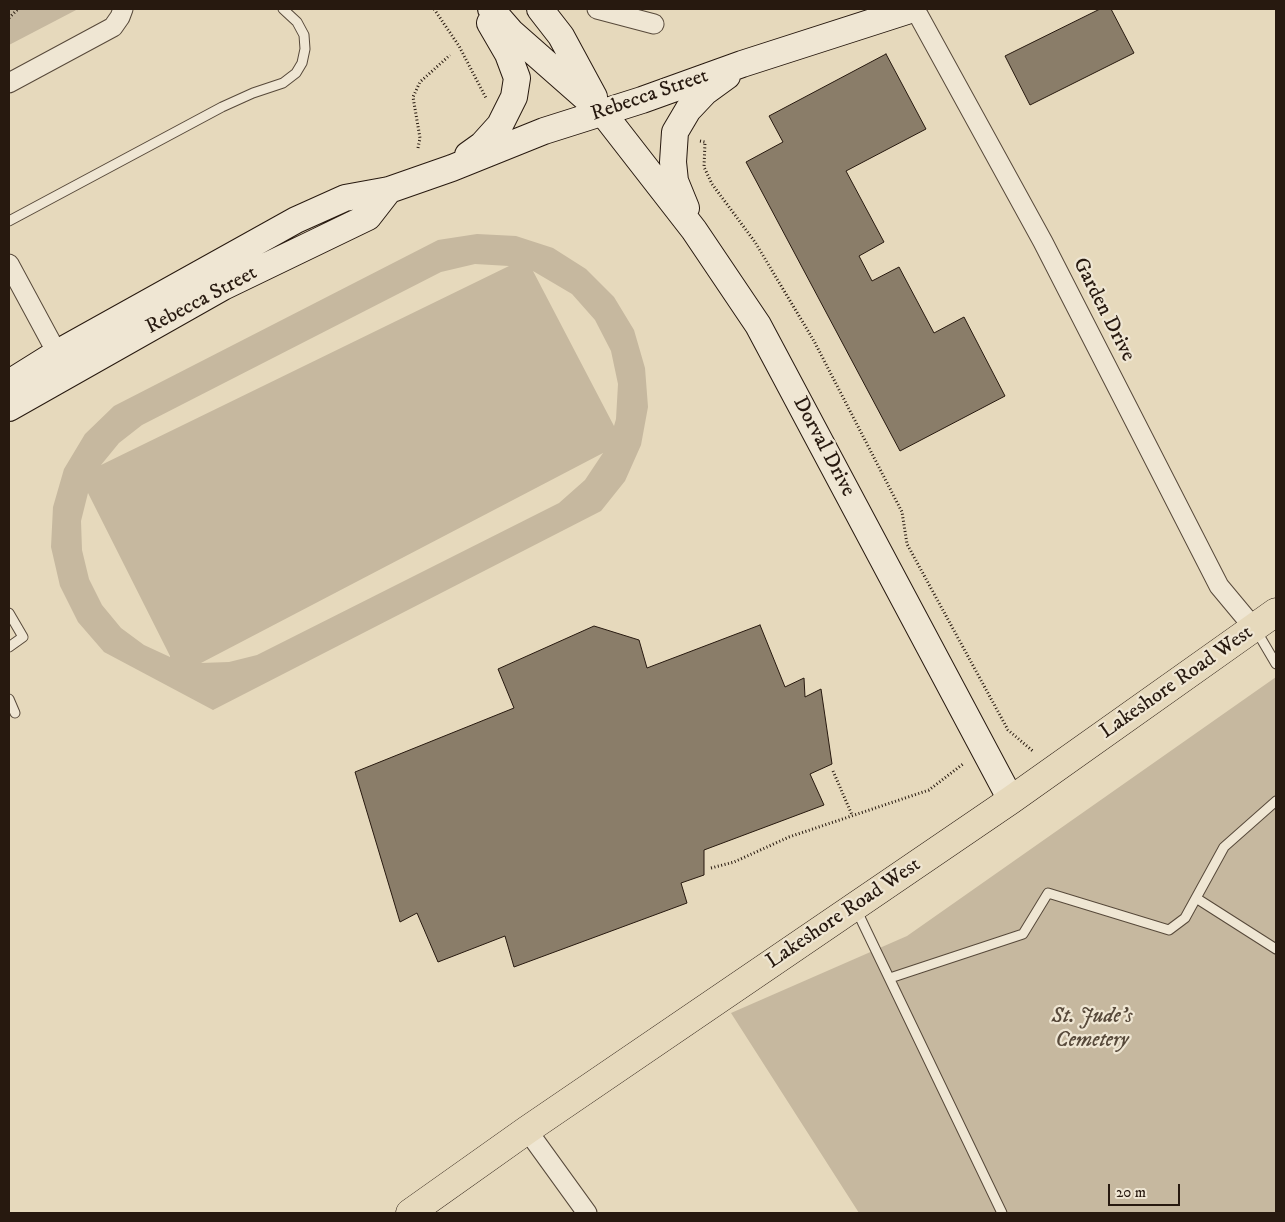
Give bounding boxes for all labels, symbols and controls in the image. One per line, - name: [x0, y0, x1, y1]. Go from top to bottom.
- street label: Rebecca Street: [588, 64, 712, 128]
- street label: Garden Drive: [1066, 254, 1140, 366]
- street label: Rebecca Street: [142, 261, 262, 341]
- street label: Dorval Drive: [786, 393, 860, 501]
- street label: Lakeshore Road West: [1096, 621, 1258, 745]
- street label: Lakeshore Road West: [762, 853, 926, 975]
- park label: St. Jude's Cemetery: [1052, 1005, 1132, 1055]
- scale bar: [1110, 1174, 1182, 1206]
- text: 20 m: [1116, 1183, 1146, 1202]

